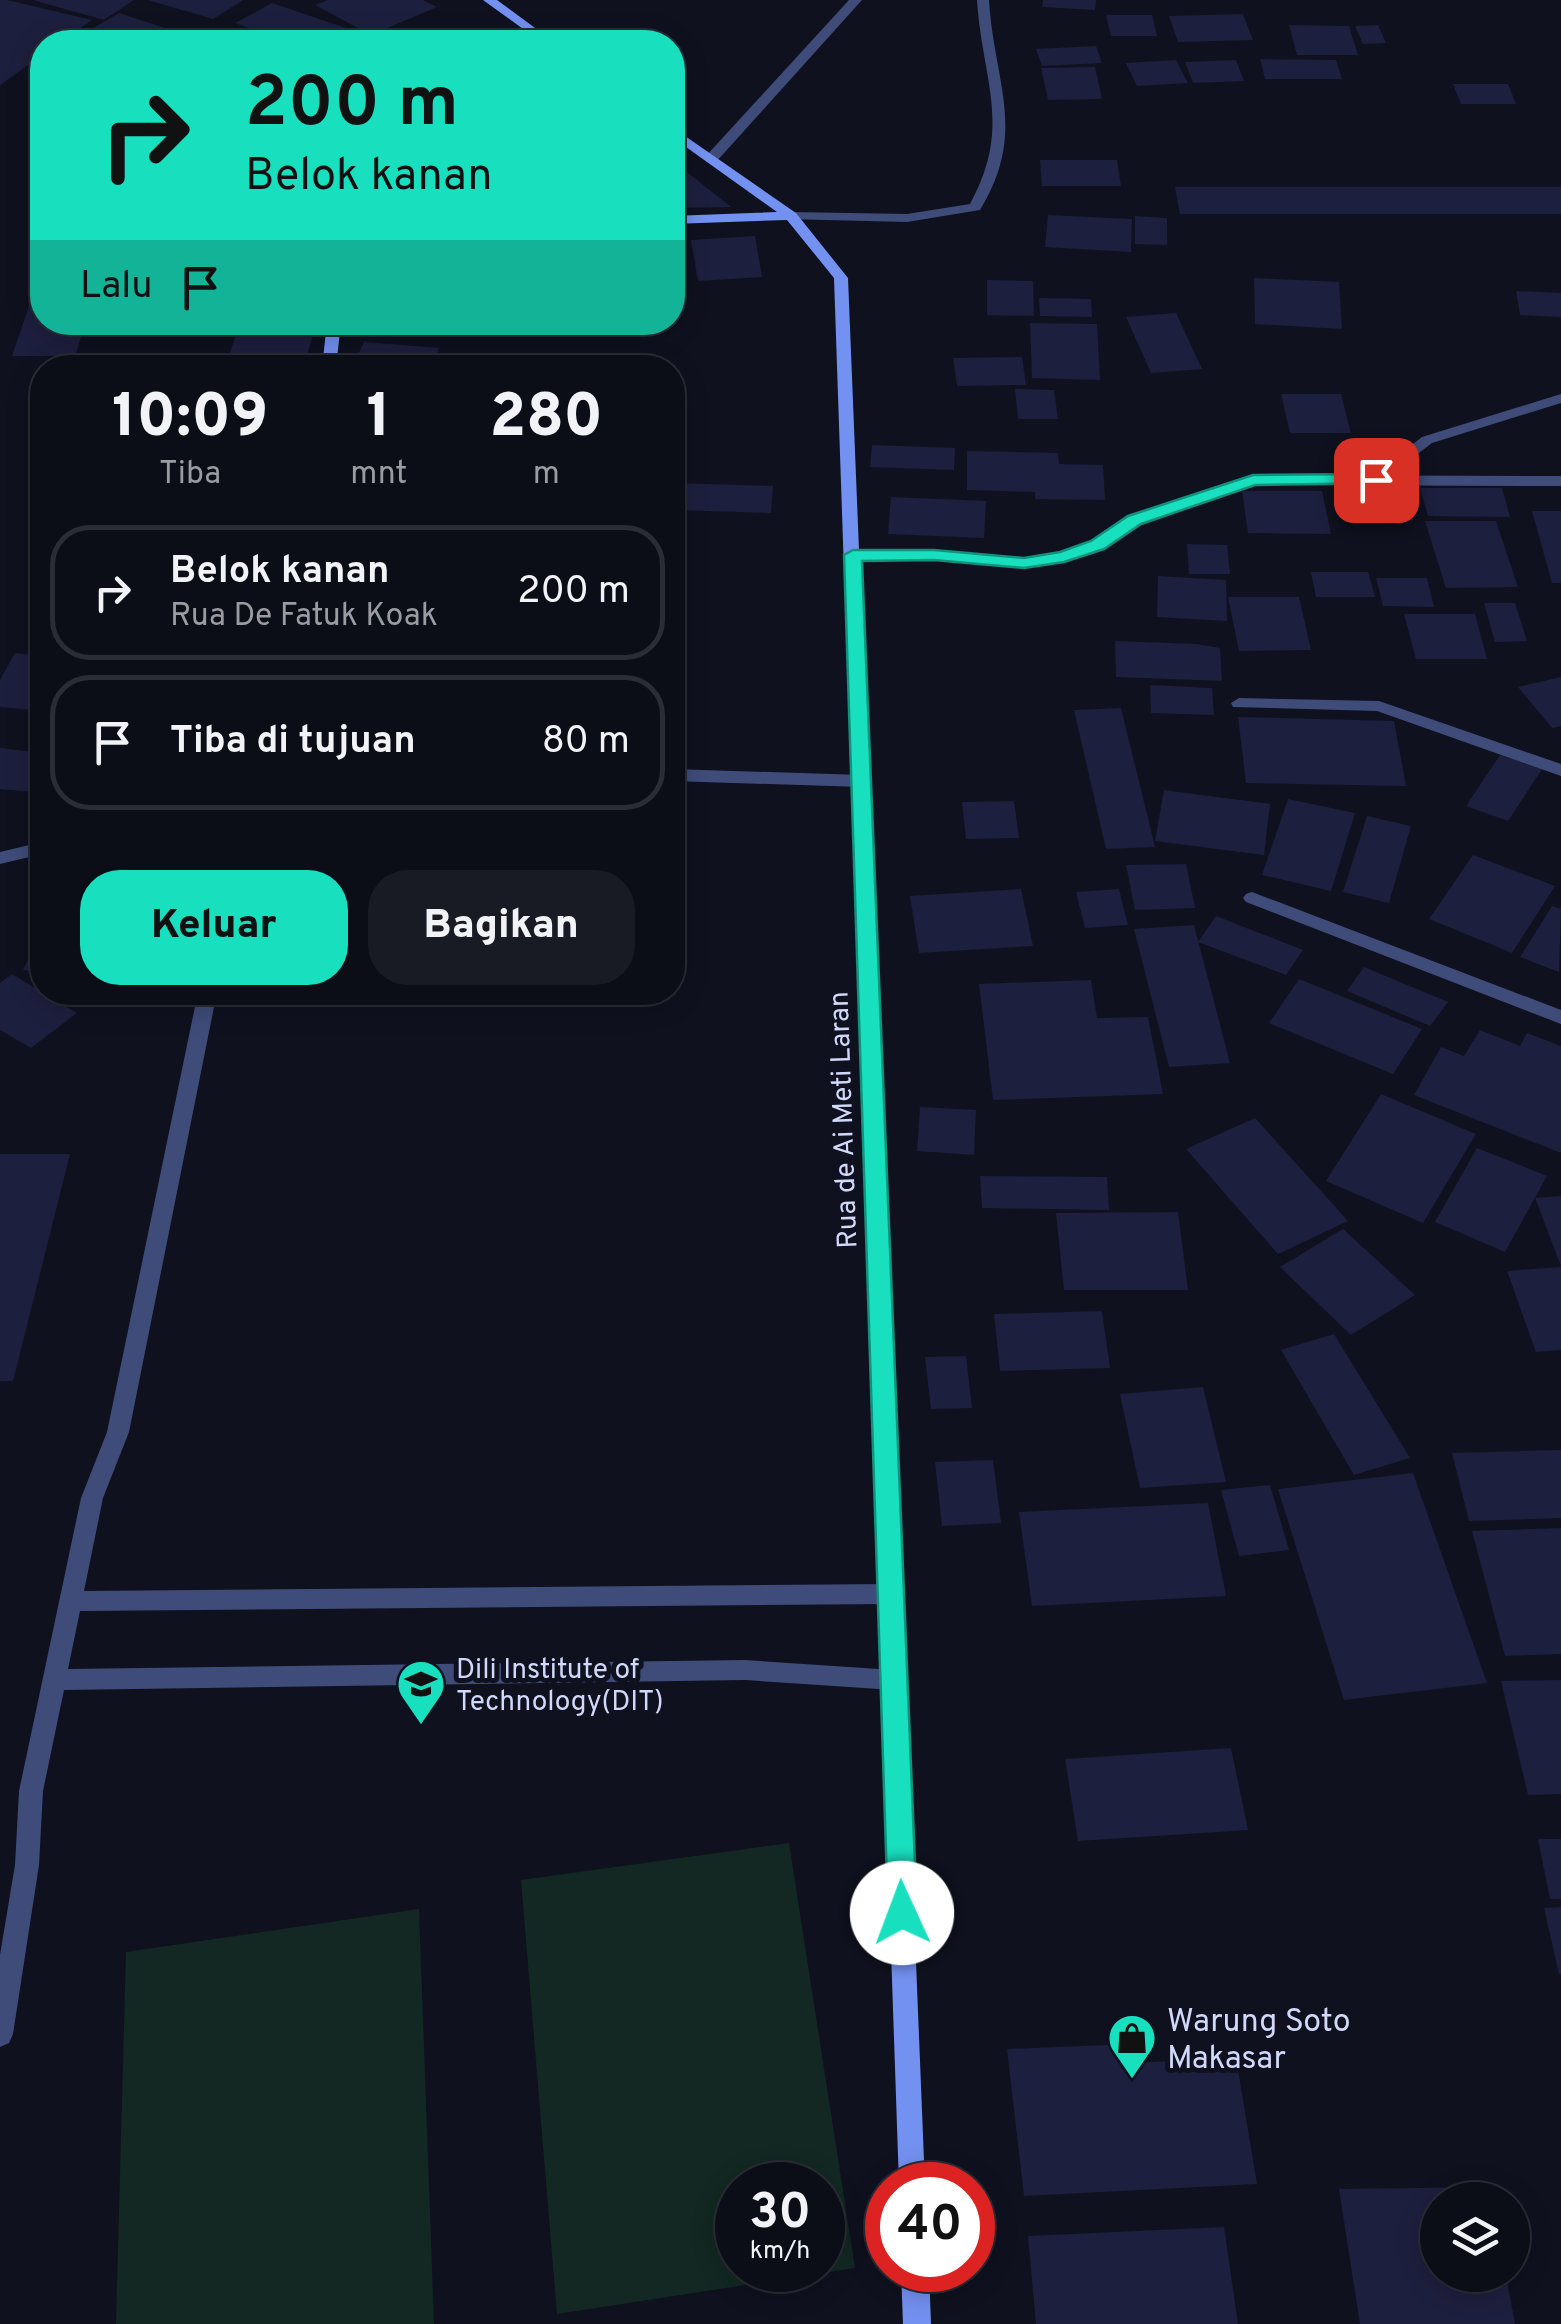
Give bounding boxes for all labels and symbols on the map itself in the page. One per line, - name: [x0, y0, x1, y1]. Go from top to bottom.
- pin: [1334, 438, 1419, 523]
- street label: Rua de Ai Meti Laran: [823, 991, 867, 1249]
- place label: Dili Institute of Technology(DIT): [456, 1653, 664, 1721]
- school or university icon: Dili Institute of Technology(DIT): [395, 1658, 447, 1726]
- position arrow: [850, 1861, 954, 1965]
- place label: Warung Soto Makasar: [1167, 2003, 1351, 2080]
- shop icon: Warung Soto Makasar: [1106, 2012, 1158, 2080]
- speed limit sign: 40: [865, 2162, 995, 2292]

